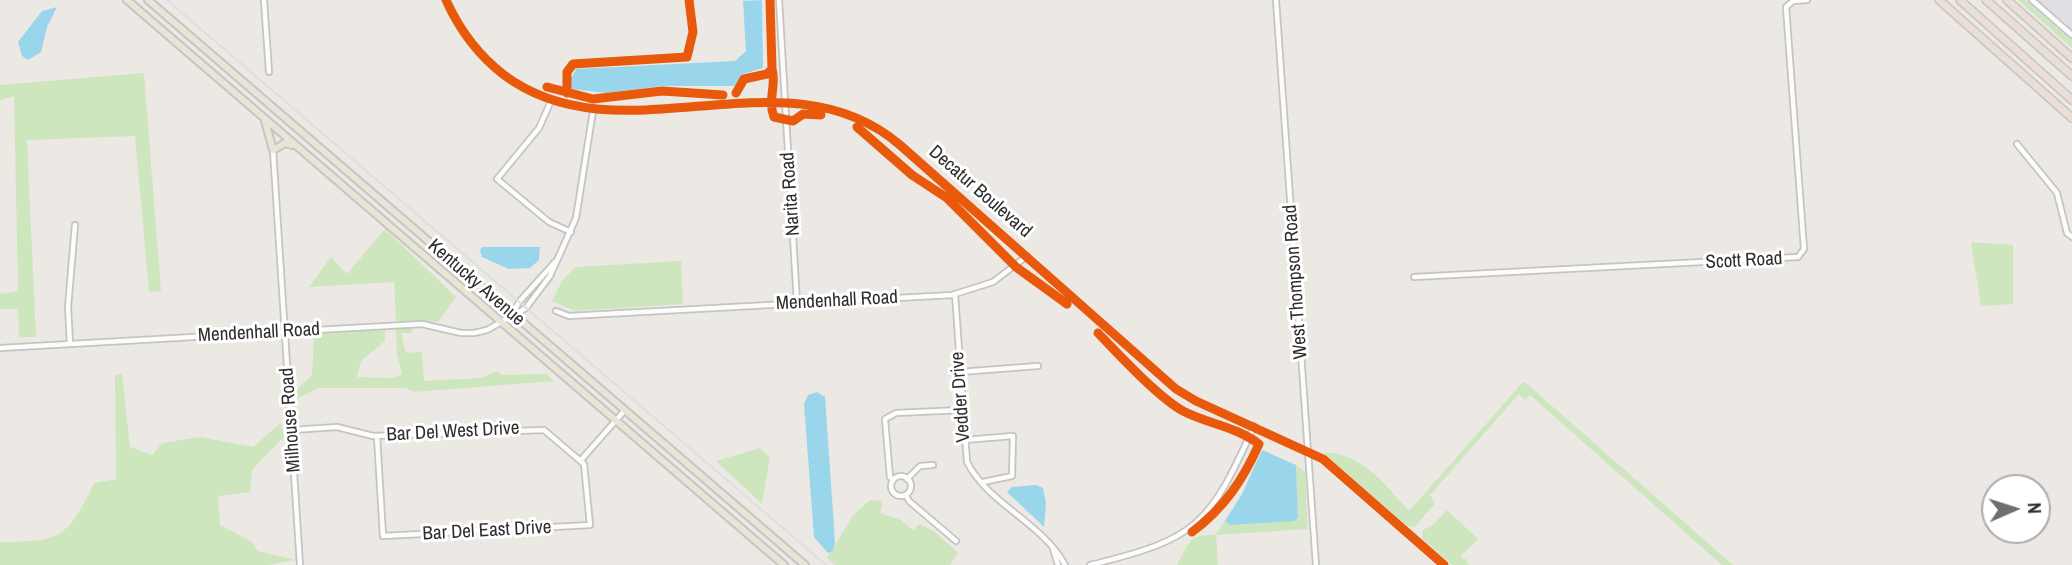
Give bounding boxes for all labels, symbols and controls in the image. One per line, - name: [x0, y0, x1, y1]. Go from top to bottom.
- street label: Decatur Boulevard: [924, 141, 1036, 243]
- street label: Narita Road: [777, 151, 805, 237]
- street label: West Thompson Road: [1279, 204, 1313, 360]
- street label: Kentucky Avenue: [423, 235, 529, 331]
- street label: Scott Road: [1705, 248, 1783, 274]
- street label: Mendenhall Road: [775, 286, 899, 316]
- street label: Mendenhall Road: [197, 318, 321, 348]
- street label: Vedder Drive: [946, 351, 976, 443]
- street label: Milhouse Road: [276, 367, 306, 473]
- street label: Bar Del West Drive: [386, 417, 520, 447]
- north arrow: [1981, 474, 2051, 544]
- text: N: [2022, 502, 2048, 514]
- street label: Bar Del East Drive: [422, 516, 552, 546]

